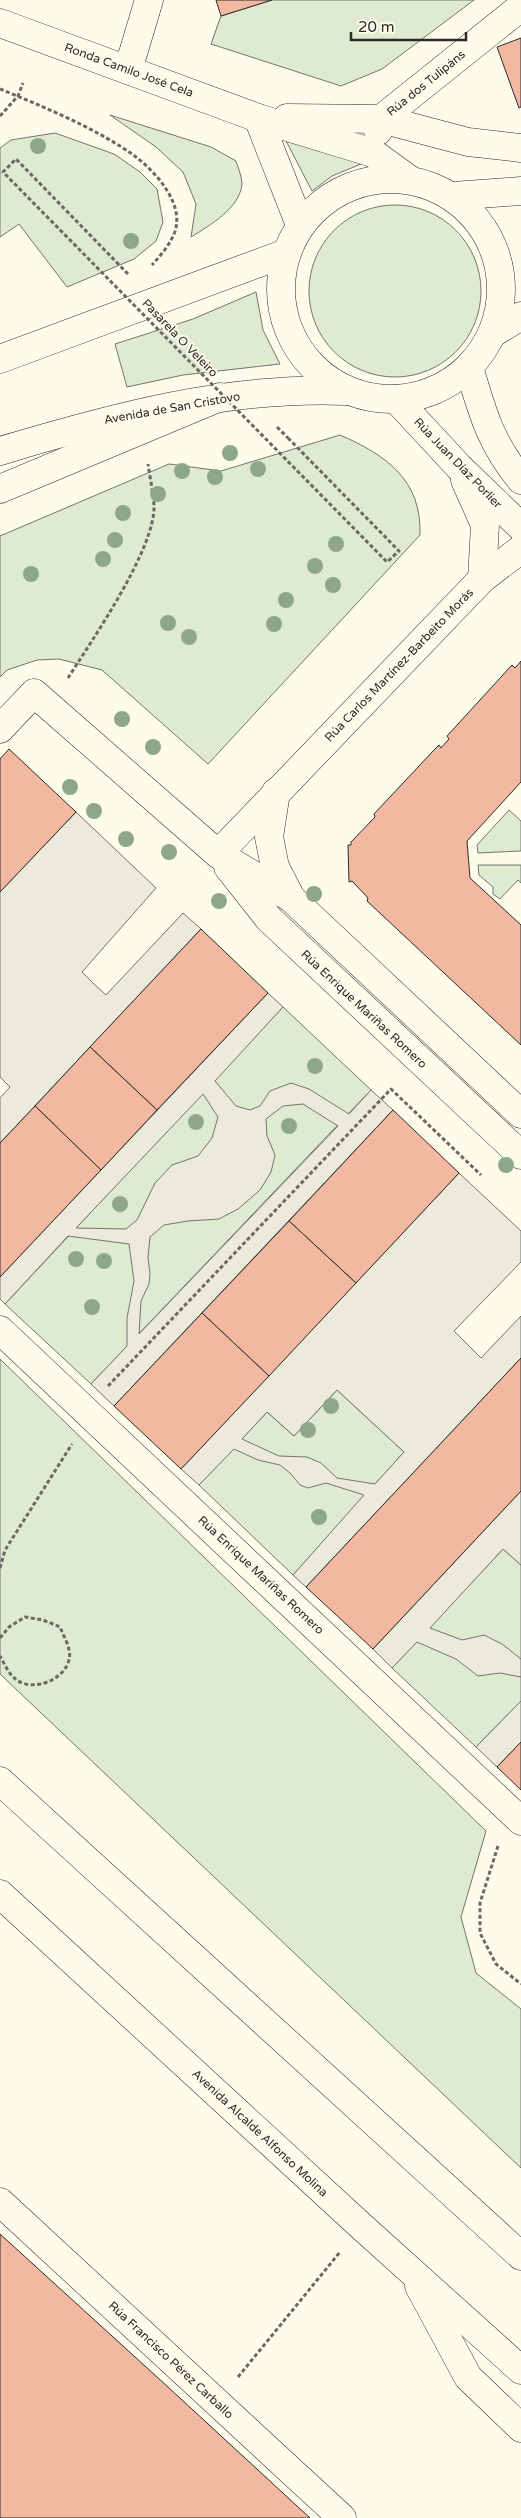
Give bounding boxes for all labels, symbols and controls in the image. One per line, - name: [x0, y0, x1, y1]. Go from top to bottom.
- scale bar: [351, 10, 466, 42]
- text: 20 m: [358, 18, 395, 36]
- street label: Ronda Camilo José Cela: [63, 40, 195, 100]
- street label: Rúa dos Tulipáns: [384, 47, 468, 119]
- street label: Pasarela O Veleiro: [139, 296, 221, 380]
- street label: Avenida de San Cristovo: [103, 389, 241, 427]
- street label: Rúa Juan Díaz Porlier: [411, 415, 505, 512]
- street label: Rúa Carlos Martínez-Barbeito Morás: [322, 585, 476, 745]
- street label: Rúa Enrique Mariñas Romero: [298, 947, 430, 1071]
- street label: Rúa Enrique Mariñas Romero: [195, 1513, 327, 1637]
- street label: Avenida Alcalde Alfonso Molina: [189, 2066, 331, 2200]
- street label: Rúa Francisco Pérez Carballo: [106, 2298, 236, 2422]

